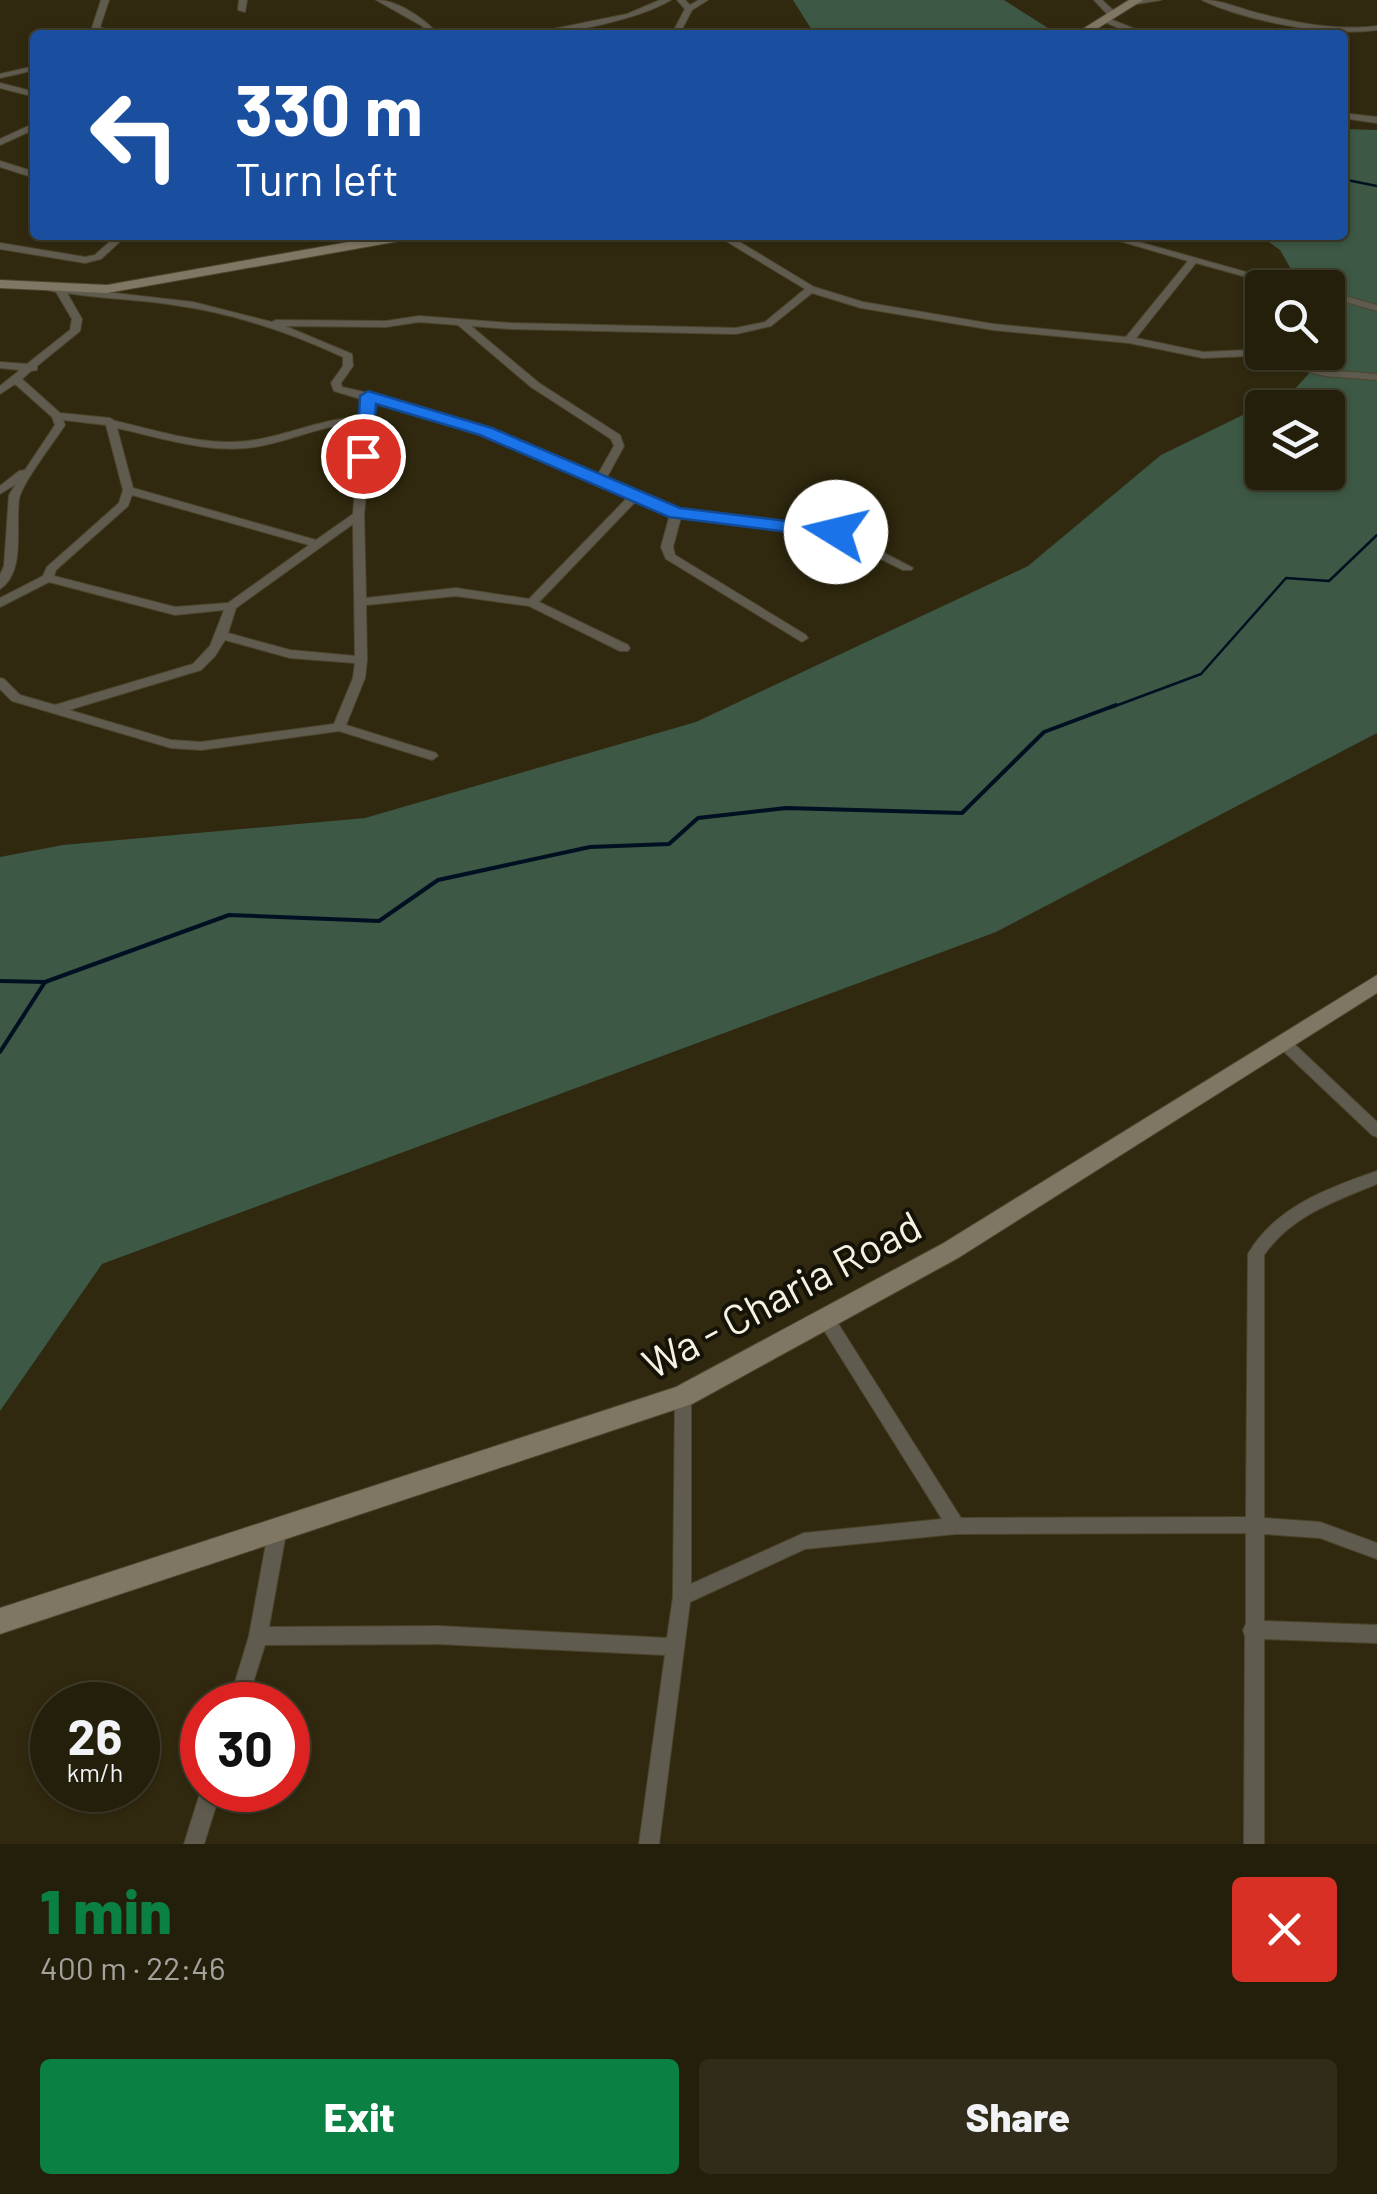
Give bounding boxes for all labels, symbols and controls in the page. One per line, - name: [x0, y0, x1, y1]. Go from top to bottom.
- text: 330 m: [235, 66, 423, 150]
- icon: left: [70, 70, 200, 200]
- text: Turn left: [235, 151, 399, 205]
- map controls: [1245, 270, 1345, 490]
- button: search: [1245, 270, 1345, 370]
- button: layers: [1245, 390, 1345, 490]
- pin: [321, 414, 406, 499]
- icon: arrive: [336, 429, 391, 484]
- position arrow: [784, 480, 888, 584]
- street label: Wa - Charia Road: [633, 1199, 929, 1387]
- speed limit sign: 30: [180, 1682, 310, 1812]
- text: 26: [68, 1705, 122, 1765]
- text: km/h: [67, 1757, 123, 1787]
- text: 1 min: [40, 1874, 172, 1946]
- button: close: [1232, 1877, 1337, 1982]
- text: 400 m · 22:46: [40, 1948, 225, 1986]
- button: Exit: [40, 2059, 679, 2174]
- button: Share: [699, 2059, 1337, 2174]

